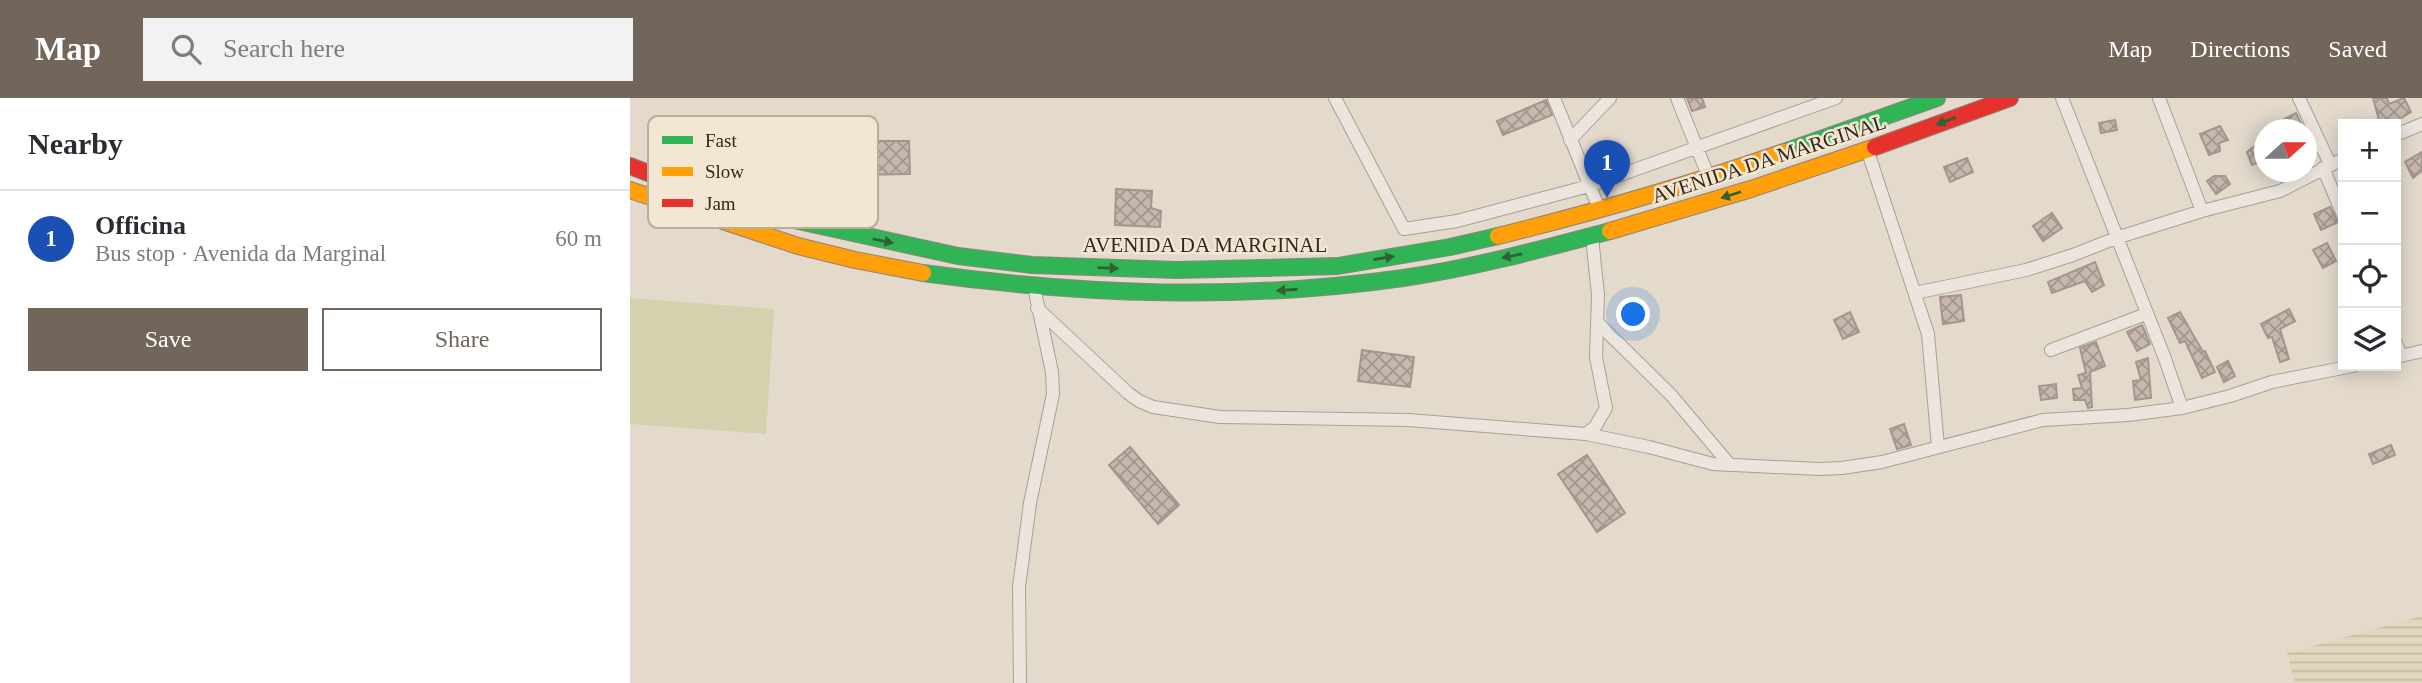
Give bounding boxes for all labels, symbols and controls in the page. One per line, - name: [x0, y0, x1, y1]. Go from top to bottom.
- search box: [143, 18, 633, 81]
- icon: search: [167, 30, 205, 68]
- text: Map: [35, 31, 101, 67]
- text: Search here: [223, 34, 345, 63]
- text: Map: [2108, 36, 2152, 62]
- text: Directions: [2190, 36, 2290, 62]
- text: Saved: [2328, 36, 2387, 62]
- street label: AVENIDA DA MARGINAL: [1649, 110, 1889, 208]
- legend: [648, 116, 878, 228]
- one-way arrow: [1936, 116, 1957, 127]
- north arrow: [2254, 119, 2317, 182]
- map controls: [2338, 119, 2401, 371]
- button: +: [2338, 119, 2401, 182]
- text: Nearby: [28, 127, 123, 160]
- text: Fast: [705, 130, 737, 151]
- pin: 1: [1584, 140, 1630, 198]
- text: Slow: [705, 161, 744, 182]
- button: −: [2338, 182, 2401, 245]
- one-way arrow: [1720, 190, 1741, 201]
- text: Jam: [705, 193, 736, 214]
- text: Officina: [95, 211, 186, 240]
- text: 1: [45, 226, 57, 251]
- text: 60 m: [555, 226, 602, 251]
- street label: AVENIDA DA MARGINAL: [1083, 233, 1327, 257]
- one-way arrow: [872, 236, 894, 247]
- text: Bus stop · Avenida da Marginal: [95, 241, 386, 266]
- button: locate: [2338, 245, 2401, 308]
- one-way arrow: [1501, 250, 1523, 261]
- one-way arrow: [1373, 252, 1395, 263]
- one-way arrow: [1098, 262, 1120, 273]
- one-way arrow: [1276, 284, 1298, 295]
- your location: [1616, 297, 1650, 331]
- button: Save: [28, 308, 308, 371]
- button: Share: [322, 308, 602, 371]
- button: layers: [2338, 308, 2401, 371]

